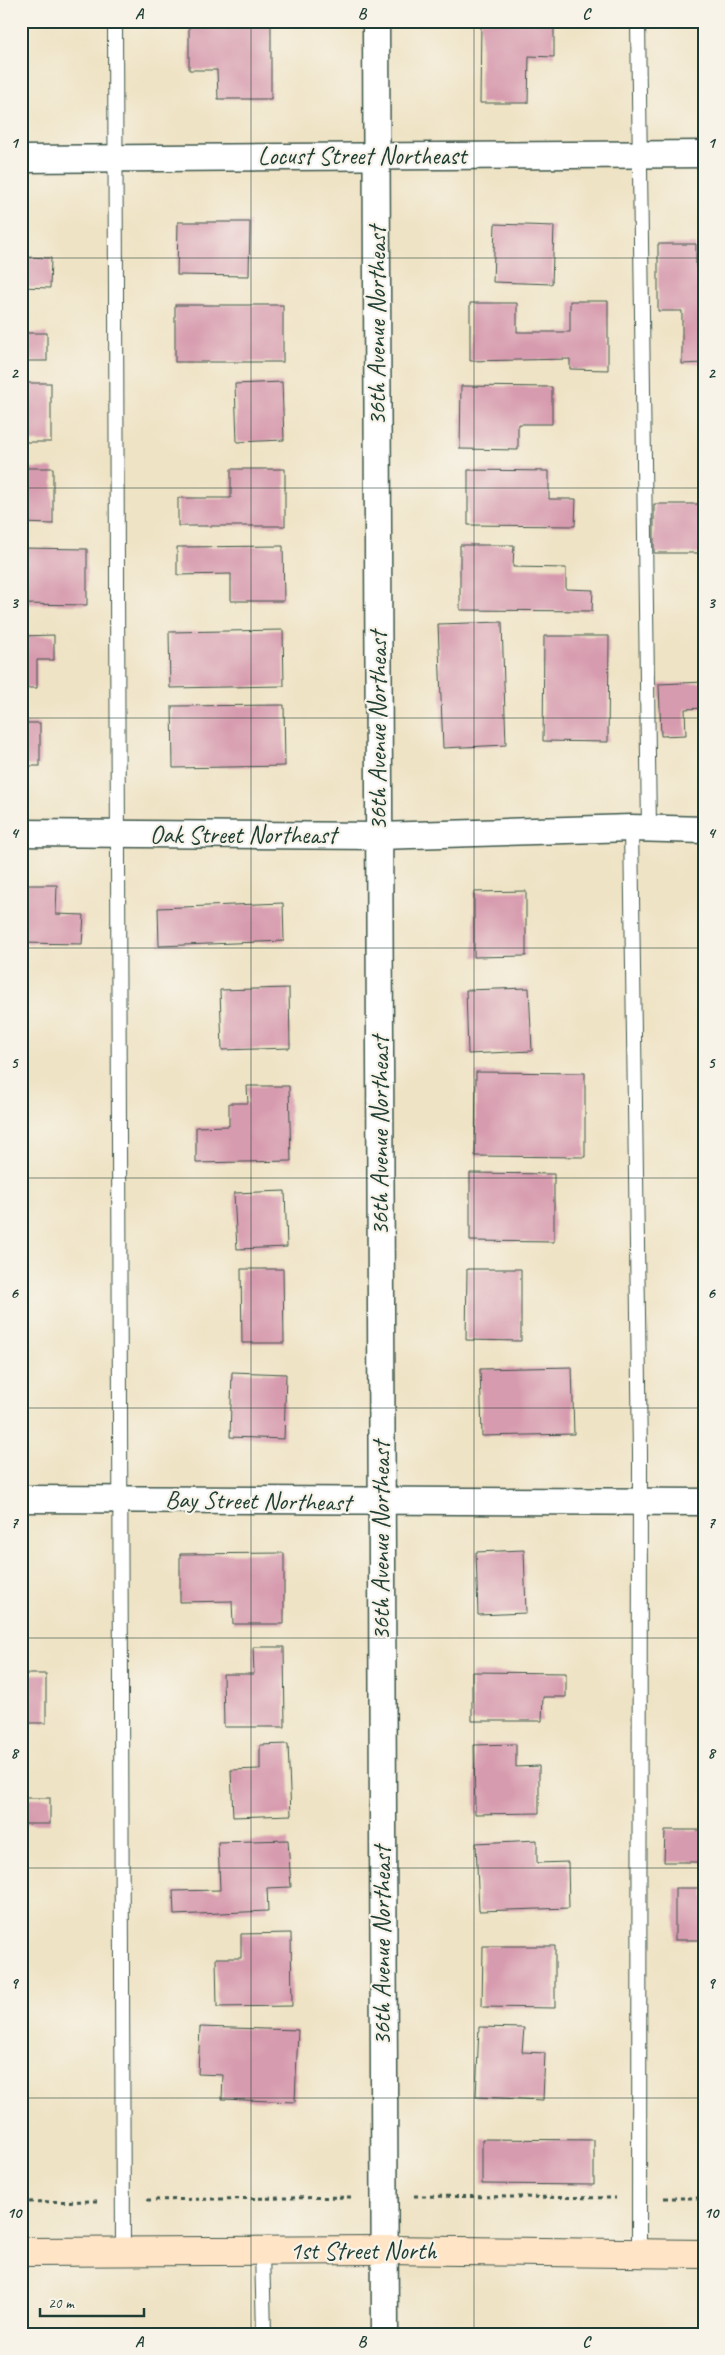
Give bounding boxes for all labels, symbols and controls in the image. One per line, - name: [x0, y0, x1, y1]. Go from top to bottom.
- text: A: [135, 4, 145, 24]
- text: B: [358, 4, 368, 24]
- text: C: [582, 4, 592, 24]
- text: 1: [10, 133, 19, 153]
- text: 1: [707, 133, 716, 153]
- street label: Locust Street Northeast: [258, 140, 469, 172]
- street label: 36th Avenue Northeast: [361, 222, 393, 426]
- text: 2: [10, 363, 19, 383]
- text: 2: [707, 363, 716, 383]
- text: 3: [10, 593, 19, 613]
- text: 3: [707, 593, 716, 613]
- street label: 36th Avenue Northeast: [362, 627, 394, 831]
- street label: Oak Street Northeast: [150, 819, 340, 851]
- text: 4: [10, 823, 19, 843]
- text: 4: [707, 823, 716, 843]
- street label: 36th Avenue Northeast: [364, 1032, 396, 1236]
- text: 5: [11, 1053, 20, 1073]
- text: 5: [708, 1053, 717, 1073]
- text: 6: [10, 1283, 19, 1303]
- text: 6: [707, 1283, 716, 1303]
- street label: 36th Avenue Northeast: [365, 1437, 397, 1641]
- street label: Bay Street Northeast: [165, 1483, 355, 1519]
- text: 7: [10, 1513, 19, 1533]
- text: 7: [707, 1513, 716, 1533]
- text: 8: [10, 1743, 19, 1763]
- text: 8: [707, 1743, 716, 1763]
- street label: 36th Avenue Northeast: [366, 1842, 398, 2046]
- text: 9: [10, 1973, 19, 1993]
- text: 9: [707, 1973, 716, 1993]
- text: 10: [7, 2203, 23, 2223]
- text: 10: [704, 2203, 720, 2223]
- street label: 1st Street North: [290, 2235, 438, 2267]
- scale bar: [40, 2285, 144, 2317]
- text: 20 m: [48, 2294, 75, 2313]
- text: A: [135, 2332, 145, 2352]
- text: B: [358, 2332, 368, 2352]
- text: C: [582, 2332, 592, 2352]

